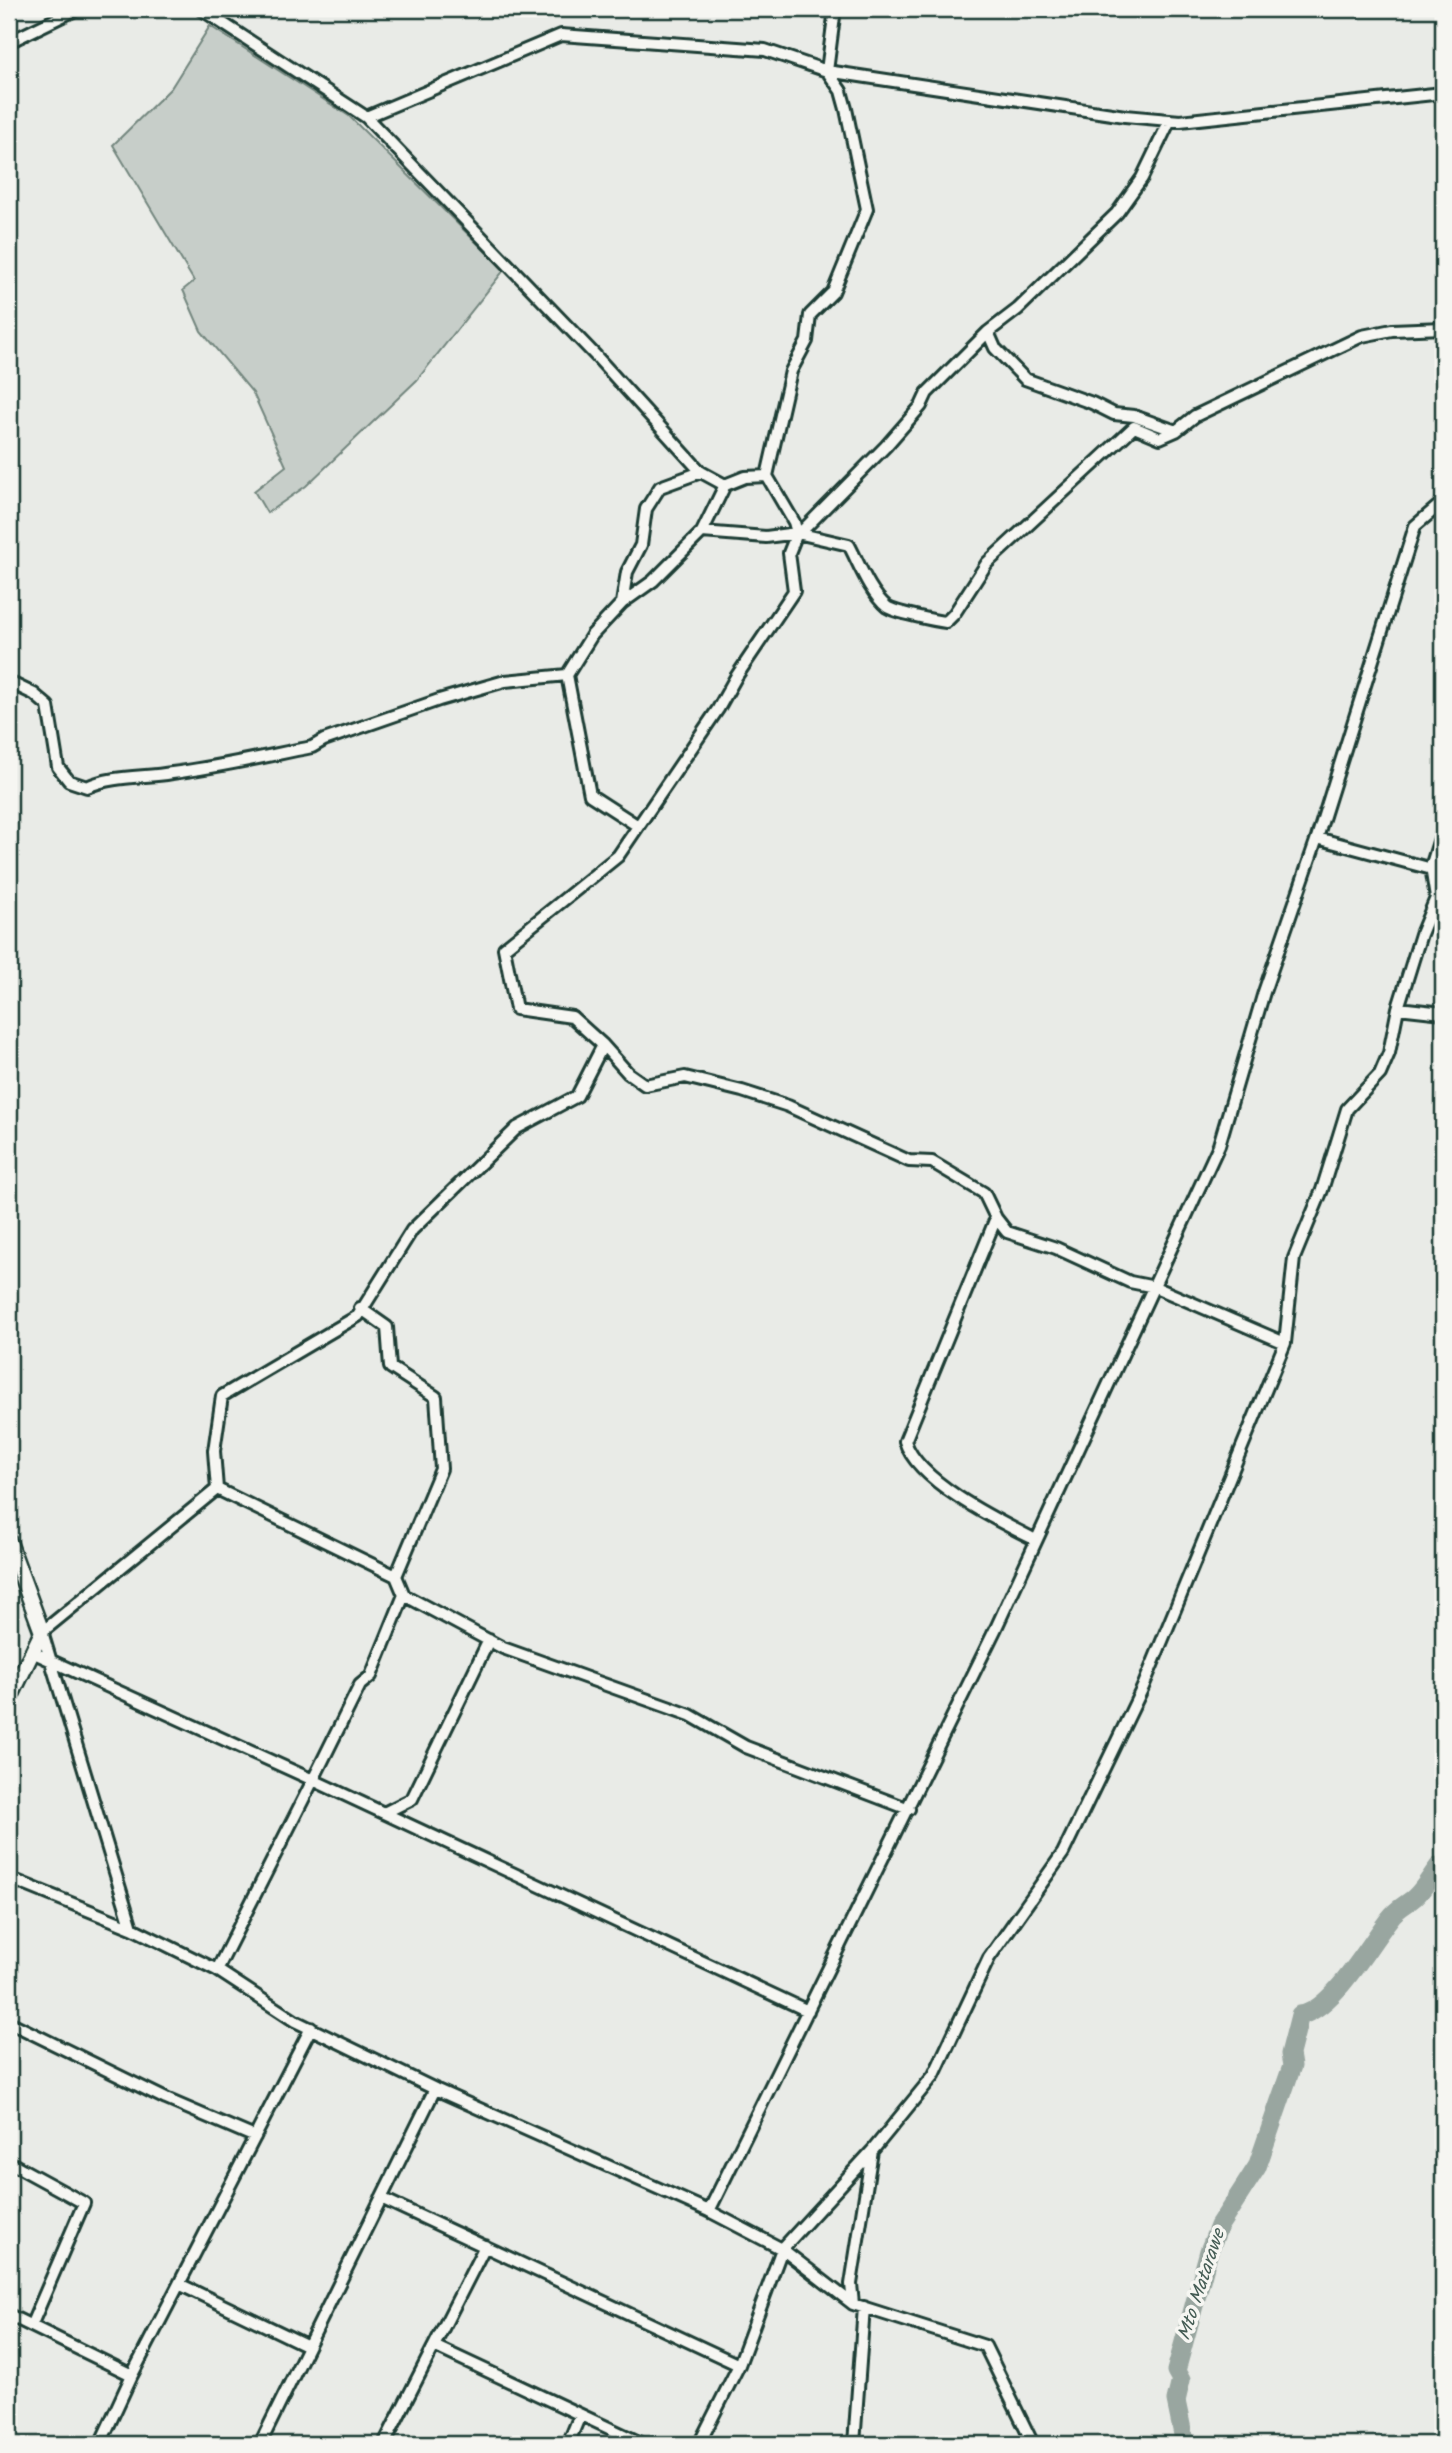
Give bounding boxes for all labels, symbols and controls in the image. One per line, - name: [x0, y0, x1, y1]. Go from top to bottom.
- water label: Mto Matarawe: [1170, 2223, 1235, 2344]

